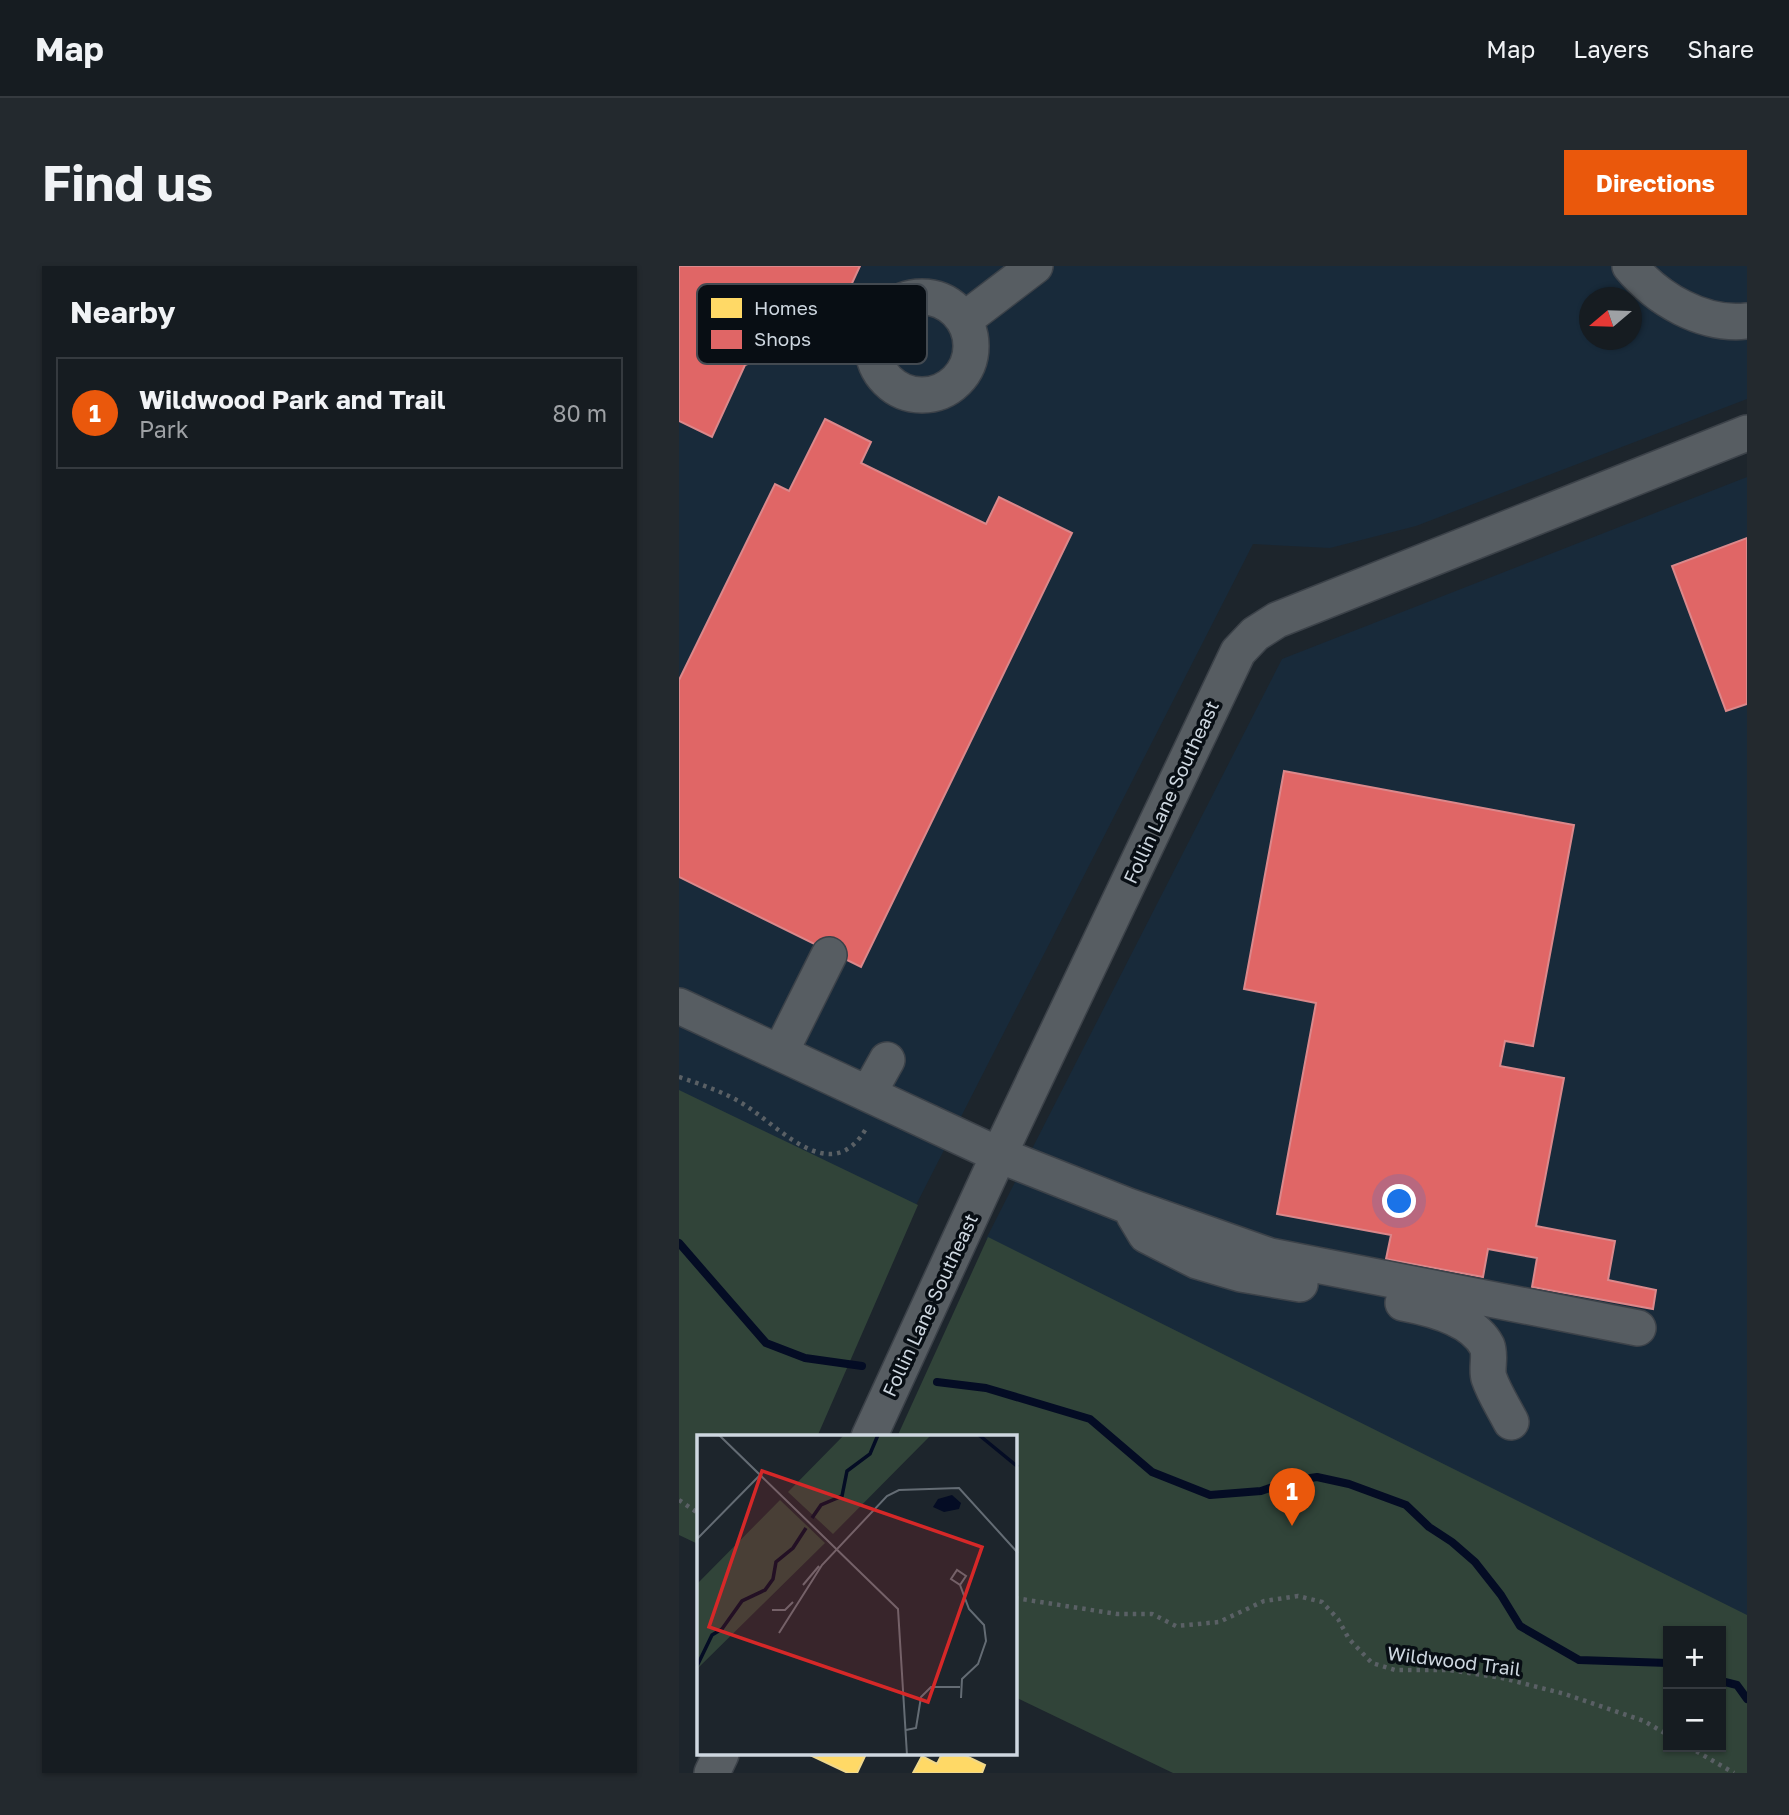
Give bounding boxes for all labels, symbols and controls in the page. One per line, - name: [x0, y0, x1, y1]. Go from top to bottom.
- text: Map: [35, 29, 104, 68]
- text: Map: [1486, 34, 1535, 63]
- text: Layers: [1573, 34, 1649, 63]
- text: Share: [1687, 34, 1754, 63]
- button: Directions: [1564, 150, 1747, 215]
- text: Find us: [42, 153, 213, 212]
- legend: [697, 284, 927, 364]
- north arrow: [1579, 287, 1642, 350]
- text: Nearby: [70, 294, 175, 330]
- text: Homes: [754, 296, 818, 319]
- text: Shops: [754, 327, 811, 350]
- text: Wildwood Park and Trail: [139, 384, 446, 415]
- text: 1: [89, 399, 101, 427]
- text: 80 m: [553, 399, 607, 427]
- text: Park: [139, 415, 189, 443]
- street label: Follin Lane Southeast: [1118, 697, 1223, 887]
- your location: [1382, 1184, 1416, 1218]
- street label: Follin Lane Southeast: [877, 1210, 982, 1400]
- inset map: [697, 1435, 1017, 1756]
- pin: 1: [1269, 1468, 1315, 1526]
- map controls: [1663, 1626, 1726, 1752]
- button: +: [1663, 1626, 1726, 1689]
- street label: Wildwood Trail: [1386, 1641, 1522, 1680]
- button: −: [1663, 1689, 1726, 1752]

